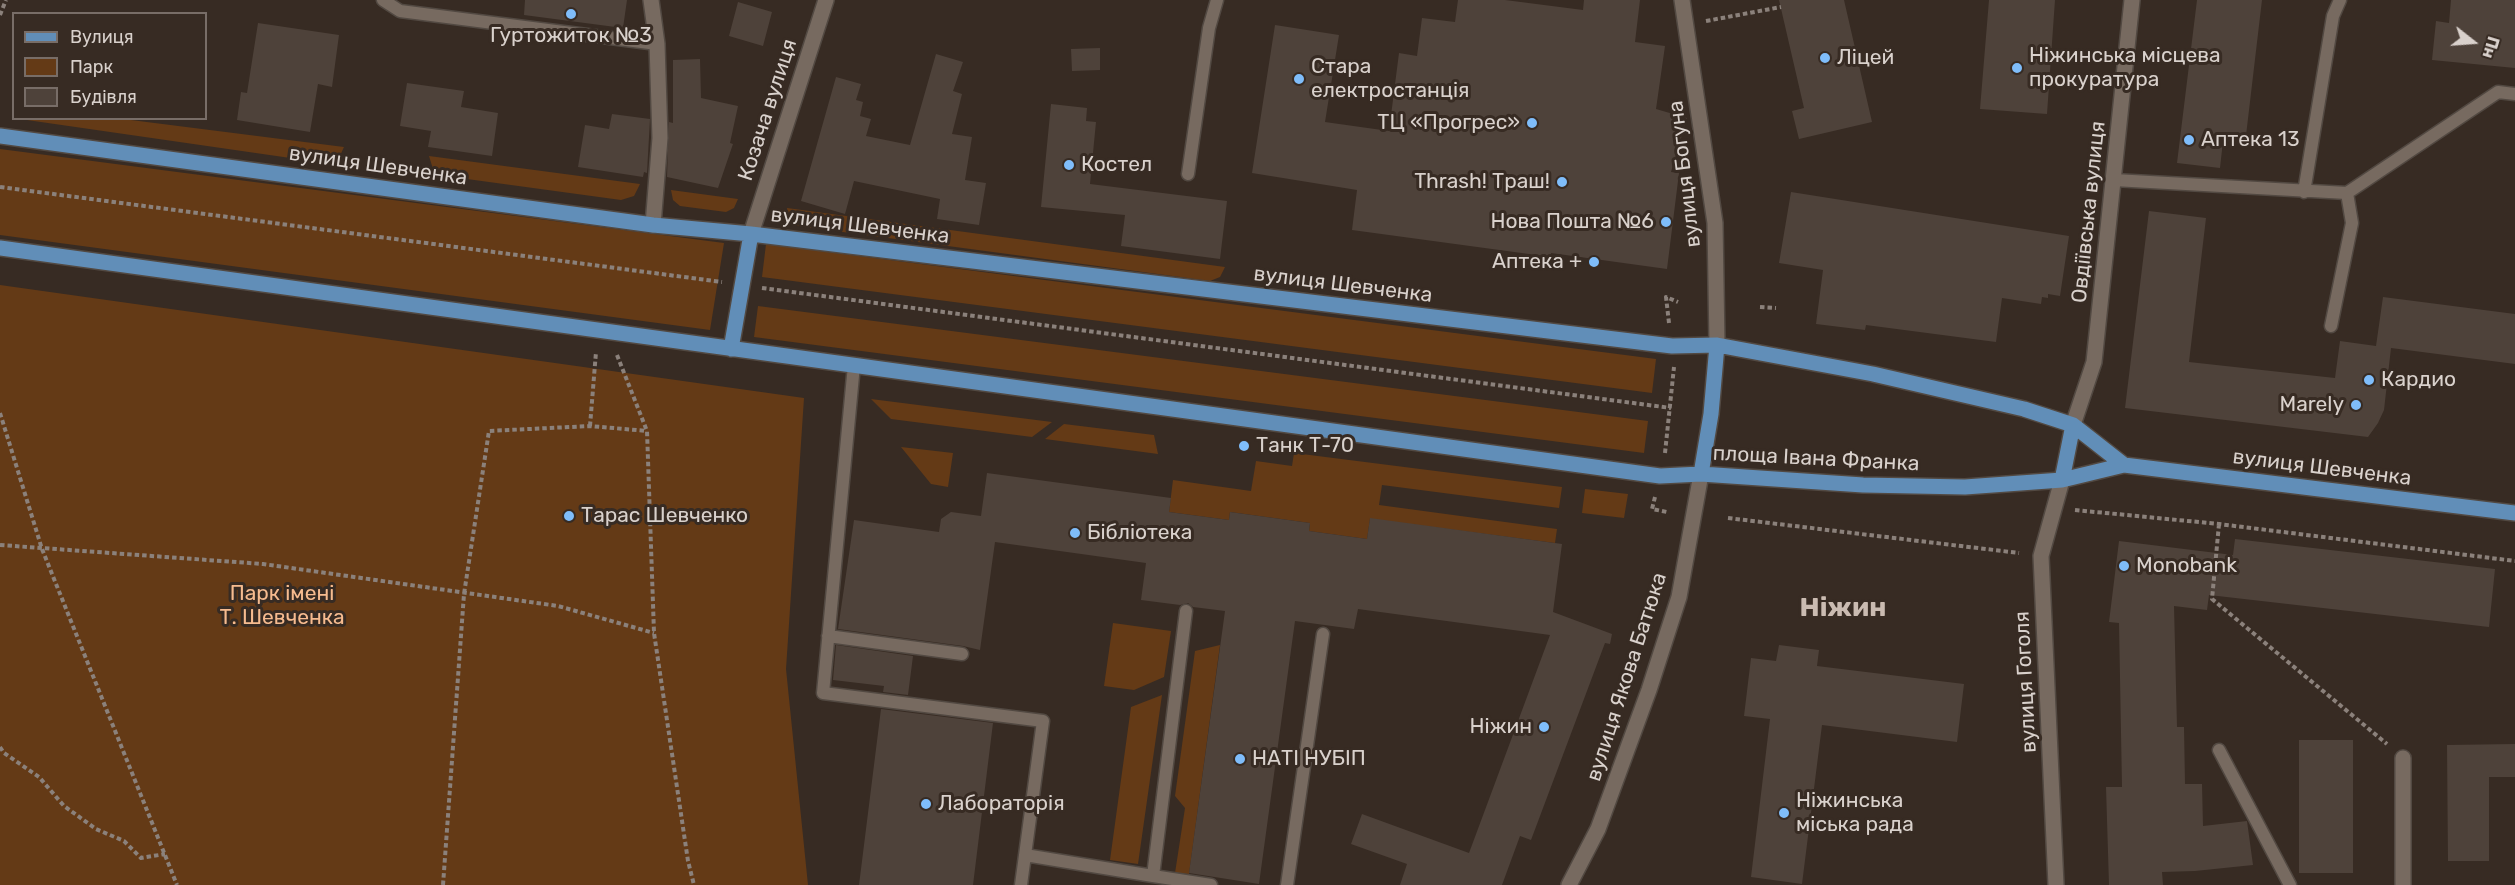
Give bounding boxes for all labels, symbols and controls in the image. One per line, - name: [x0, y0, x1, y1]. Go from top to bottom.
- marker: Гуртожиток №3: [564, 7, 578, 21]
- legend: [12, 12, 207, 120]
- north arrow: [2443, 12, 2503, 72]
- place label: Гуртожиток №3: [490, 23, 652, 49]
- text: Вулиця: [70, 26, 134, 48]
- text: Пн: [2478, 34, 2503, 61]
- street label: Козача вулиця: [733, 36, 803, 184]
- place label: Ніжинська місцева прокуратура: [2029, 43, 2221, 93]
- place label: Ліцей: [1837, 45, 1894, 71]
- marker: Ліцей: [1818, 51, 1832, 65]
- place label: Cтара електростанція: [1311, 54, 1469, 104]
- text: Парк: [70, 56, 113, 78]
- marker: Ніжинська місцева прокуратура: [2010, 61, 2024, 75]
- marker: Cтара електростанція: [1292, 72, 1306, 86]
- text: Будівля: [70, 86, 137, 108]
- street label: вулиця Богуна: [1664, 99, 1706, 249]
- place label: ТЦ «Прогрес»: [1377, 110, 1520, 136]
- marker: ТЦ «Прогрес»: [1525, 116, 1539, 130]
- street label: Овдіївська вулиця: [2067, 120, 2111, 304]
- place label: Аптека 13: [2201, 127, 2300, 153]
- marker: Аптека 13: [2182, 133, 2196, 147]
- street label: вулиця Шевченка: [287, 141, 469, 191]
- place label: Костел: [1081, 152, 1152, 178]
- marker: Костел: [1062, 158, 1076, 172]
- place label: Thrash! Траш!: [1414, 169, 1550, 195]
- marker: Thrash! Траш!: [1555, 175, 1569, 189]
- street label: вулиця Шевченка: [769, 203, 951, 249]
- place label: Нова Пошта №6: [1490, 209, 1654, 235]
- marker: Нова Пошта №6: [1659, 215, 1673, 229]
- place label: Аптека +: [1492, 249, 1582, 275]
- marker: Аптека +: [1587, 255, 1601, 269]
- street label: вулиця Шевченка: [1252, 262, 1434, 308]
- place label: Кардио: [2381, 367, 2456, 393]
- marker: Кардио: [2362, 373, 2376, 387]
- place label: Marely: [2280, 392, 2344, 418]
- marker: Marely: [2349, 398, 2363, 412]
- place label: Танк Т-70: [1256, 433, 1354, 459]
- marker: Танк Т-70: [1237, 439, 1251, 453]
- street label: площа Івана Франка: [1712, 441, 1920, 477]
- street label: вулиця Шевченка: [2231, 445, 2413, 491]
- place label: Тарас Шевченко: [581, 503, 748, 529]
- marker: Тарас Шевченко: [562, 509, 576, 523]
- place label: Бібліотека: [1087, 520, 1192, 546]
- marker: Бібліотека: [1068, 526, 1082, 540]
- place label: Monobank: [2136, 553, 2237, 579]
- marker: Monobank: [2117, 559, 2131, 573]
- street label: вулиця Якова Батюка: [1581, 570, 1673, 784]
- park label: Парк імені Т. Шевченка: [219, 581, 345, 631]
- district label: Ніжин: [1800, 592, 1886, 624]
- street label: вулиця Гоголя: [2010, 610, 2042, 754]
- place label: Ніжин: [1470, 714, 1532, 740]
- marker: Ніжин: [1537, 720, 1551, 734]
- place label: НАТІ НУБІП: [1252, 746, 1366, 772]
- marker: НАТІ НУБІП: [1233, 752, 1247, 766]
- place label: Ніжинська міська рада: [1796, 788, 1914, 838]
- place label: Лабораторія: [938, 791, 1065, 817]
- marker: Лабораторія: [919, 797, 933, 811]
- marker: Ніжинська міська рада: [1777, 806, 1791, 820]

